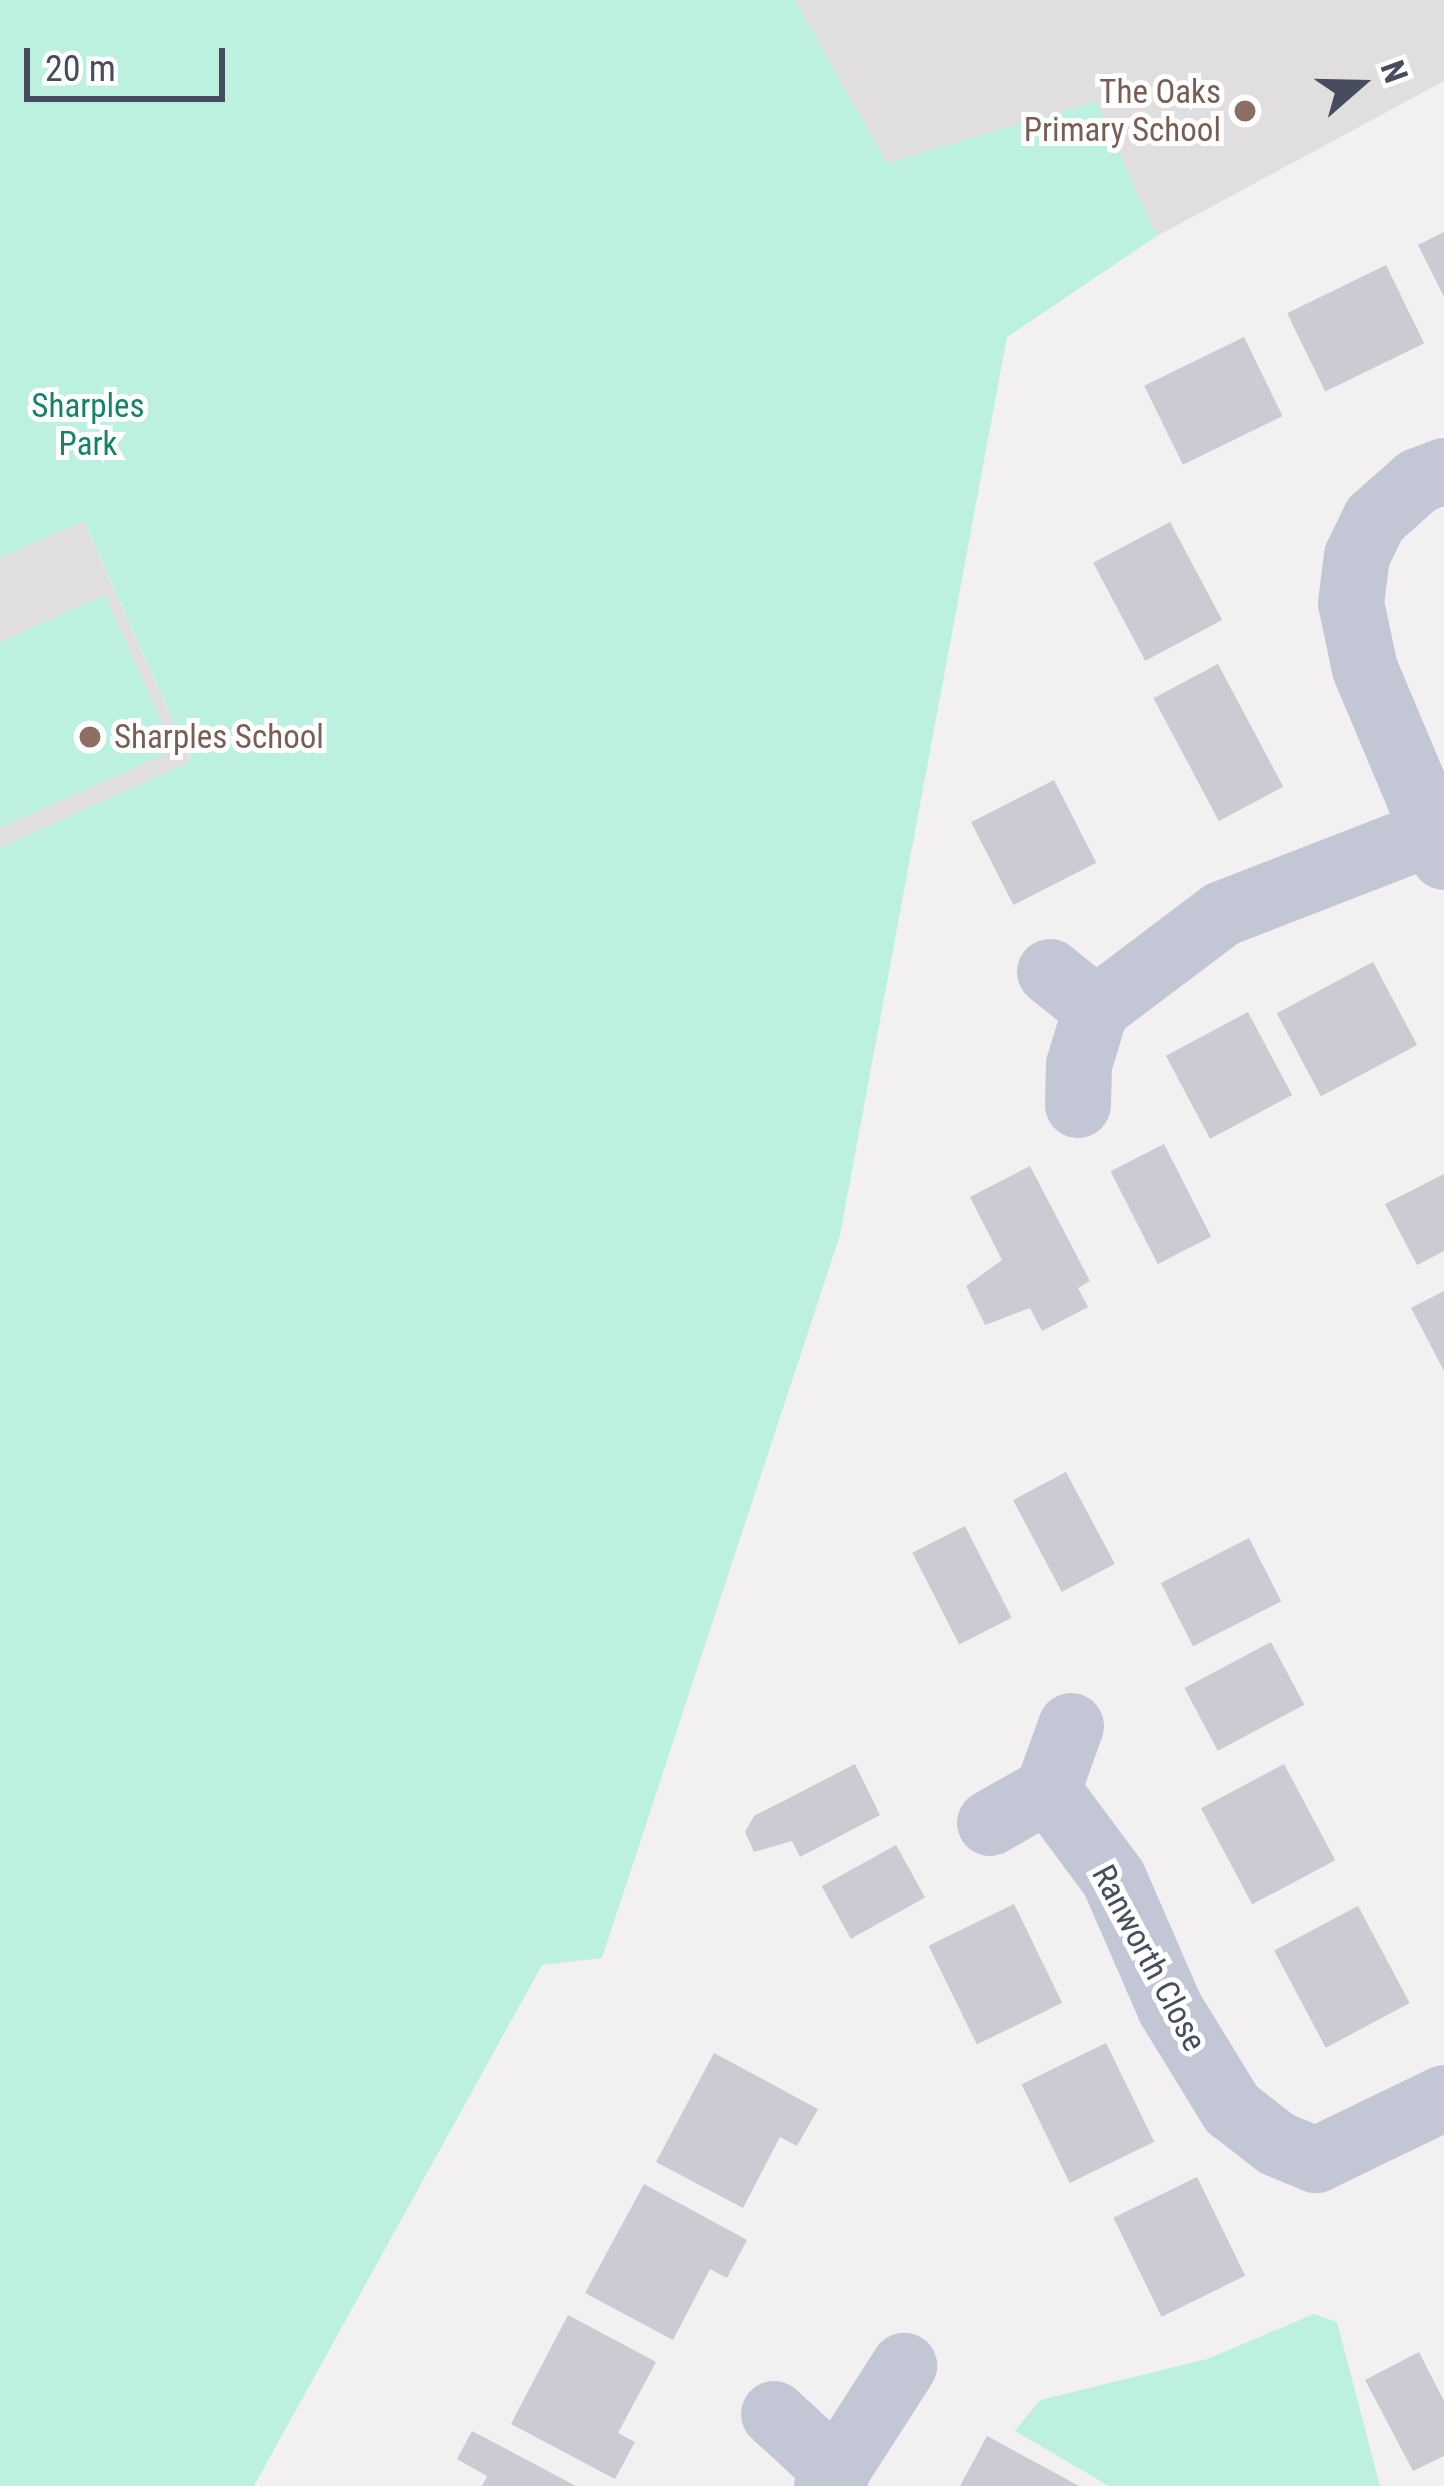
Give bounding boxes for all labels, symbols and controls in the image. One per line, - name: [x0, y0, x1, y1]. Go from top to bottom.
- scale bar: [30, 24, 231, 98]
- north arrow: [1300, 24, 1420, 144]
- text: 20 m: [45, 48, 116, 90]
- text: N: [1373, 55, 1416, 88]
- place label: The Oaks Primary School: [1024, 72, 1221, 150]
- marker: The Oaks Primary School: [1232, 98, 1258, 124]
- park label: Sharples Park: [31, 386, 145, 464]
- place label: Sharples School: [114, 717, 324, 757]
- marker: Sharples School: [77, 724, 103, 750]
- street label: Ranworth Close: [1083, 1858, 1215, 2058]

